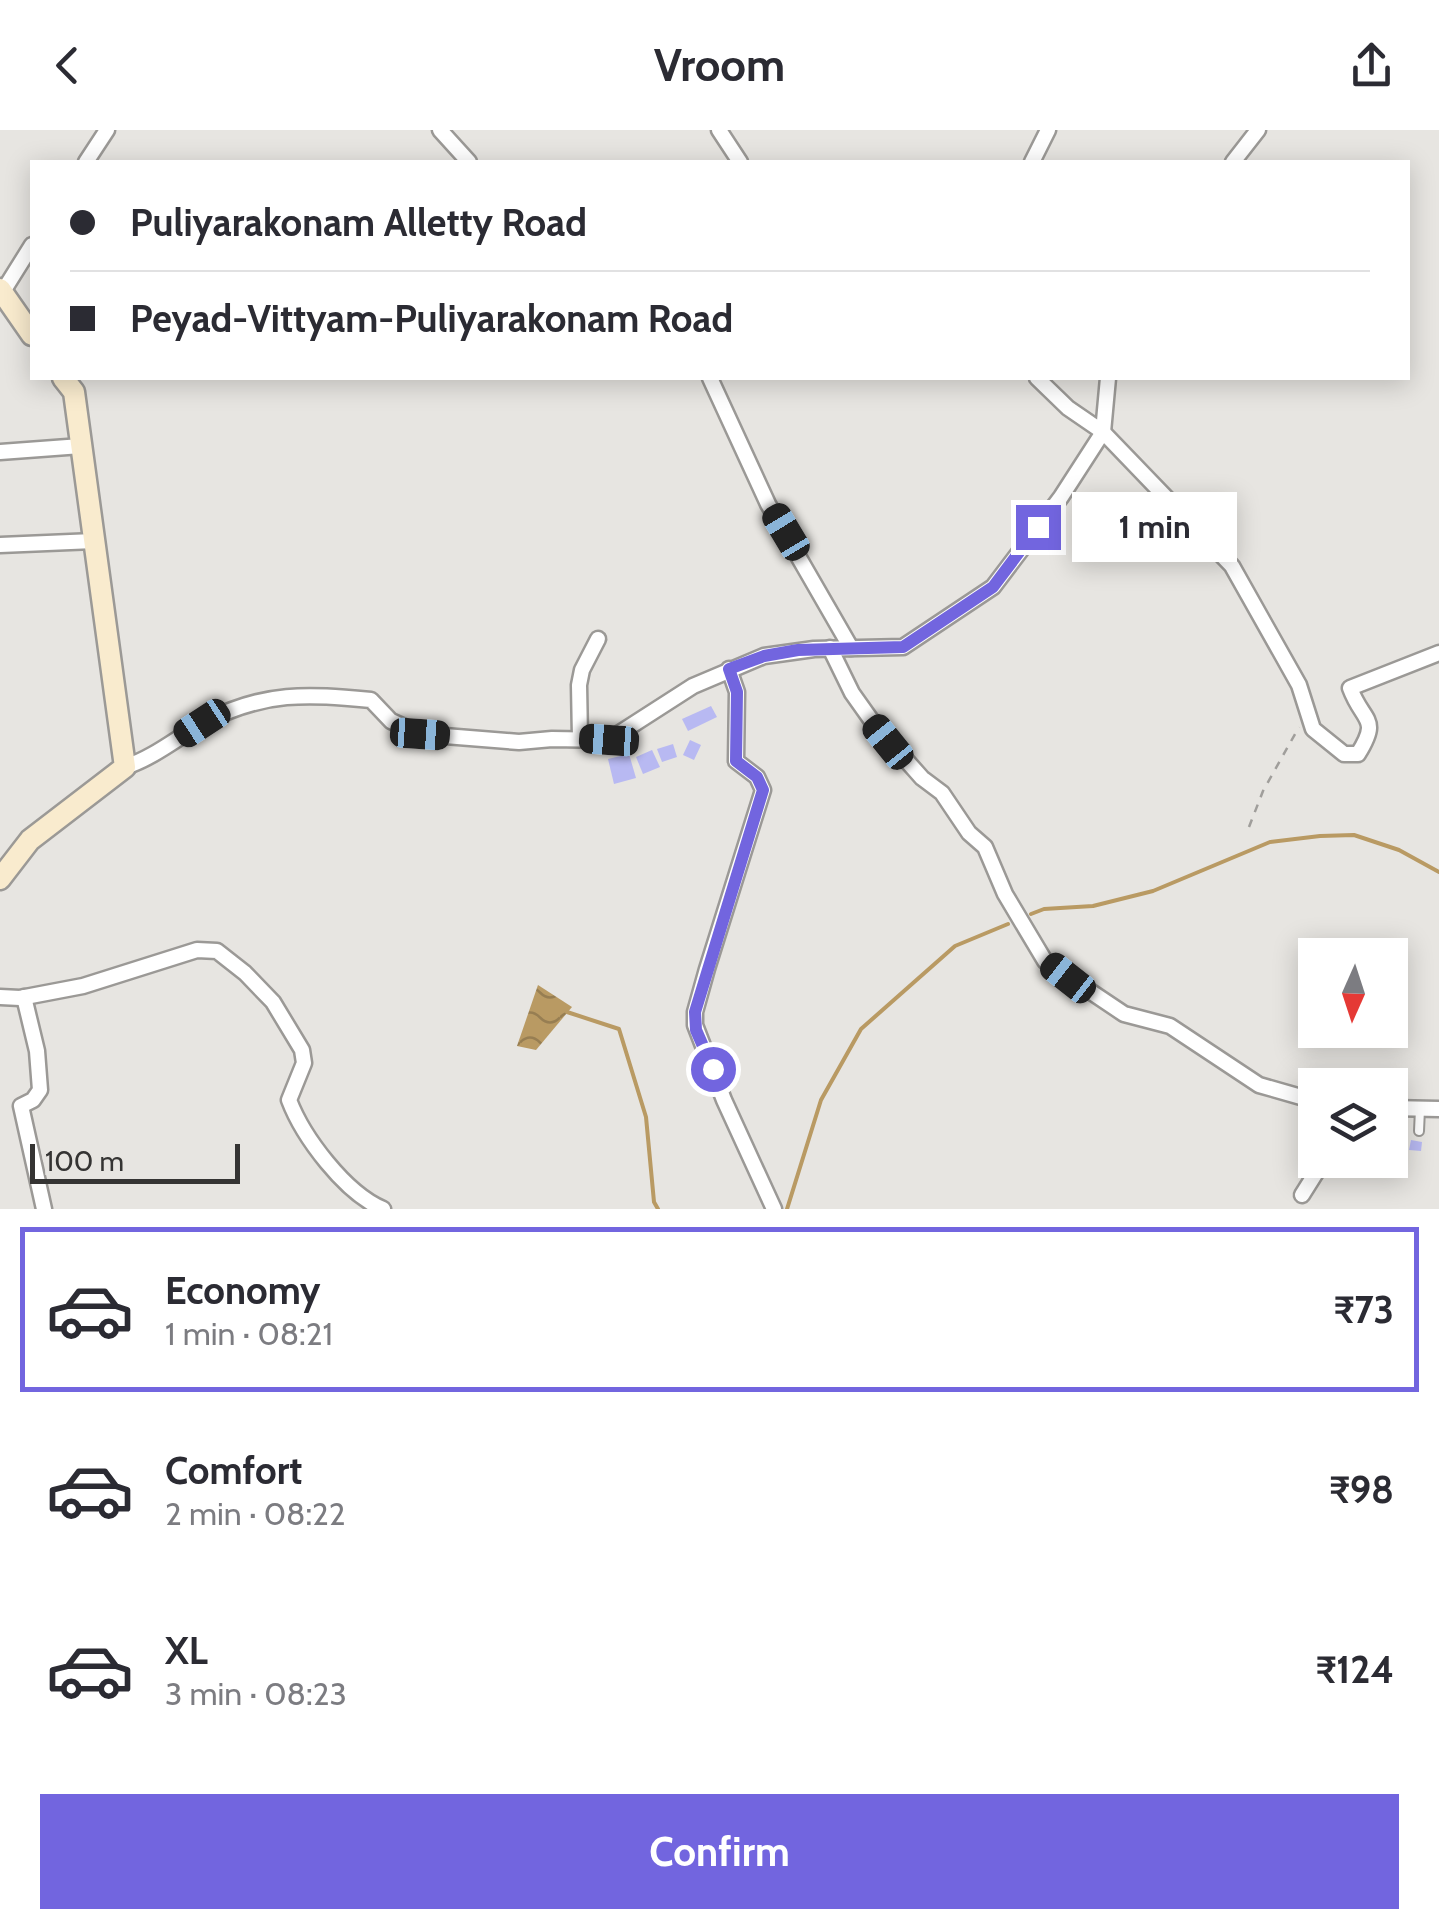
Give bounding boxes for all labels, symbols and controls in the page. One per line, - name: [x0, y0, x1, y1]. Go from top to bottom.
- icon: back: [40, 38, 95, 93]
- text: Vroom: [654, 38, 785, 92]
- icon: share: [1344, 38, 1399, 93]
- text: Puliyarakonam Alletty Road: [130, 199, 587, 246]
- text: Peyad-Vittyam-Puliyarakonam Road: [130, 295, 733, 342]
- callout: 1 min: [1073, 492, 1238, 562]
- car: [758, 499, 814, 565]
- route end: [1016, 505, 1061, 550]
- text: 1 min: [1118, 507, 1191, 546]
- car: [169, 694, 235, 752]
- car: [857, 709, 919, 775]
- car: [389, 717, 451, 751]
- car: [578, 723, 640, 757]
- north arrow: [1298, 938, 1408, 1048]
- map controls: [1298, 938, 1408, 1178]
- car: [1035, 948, 1101, 1008]
- route start: [691, 1047, 736, 1092]
- button: layers: [1298, 1068, 1408, 1178]
- scale bar: [30, 1139, 240, 1184]
- text: 100 m: [45, 1144, 124, 1178]
- icon: car: [45, 1265, 135, 1355]
- text: Economy: [165, 1267, 320, 1314]
- text: ₹73: [1333, 1286, 1394, 1333]
- text: 1 min · 08:21: [165, 1314, 333, 1353]
- icon: car: [45, 1445, 135, 1535]
- text: Comfort: [165, 1447, 302, 1494]
- text: ₹98: [1329, 1466, 1394, 1513]
- text: 2 min · 08:22: [165, 1494, 346, 1533]
- icon: car: [45, 1625, 135, 1715]
- text: XL: [165, 1627, 208, 1674]
- text: ₹124: [1316, 1646, 1394, 1693]
- text: 3 min · 08:23: [165, 1674, 347, 1713]
- button: Confirm: [40, 1794, 1399, 1909]

